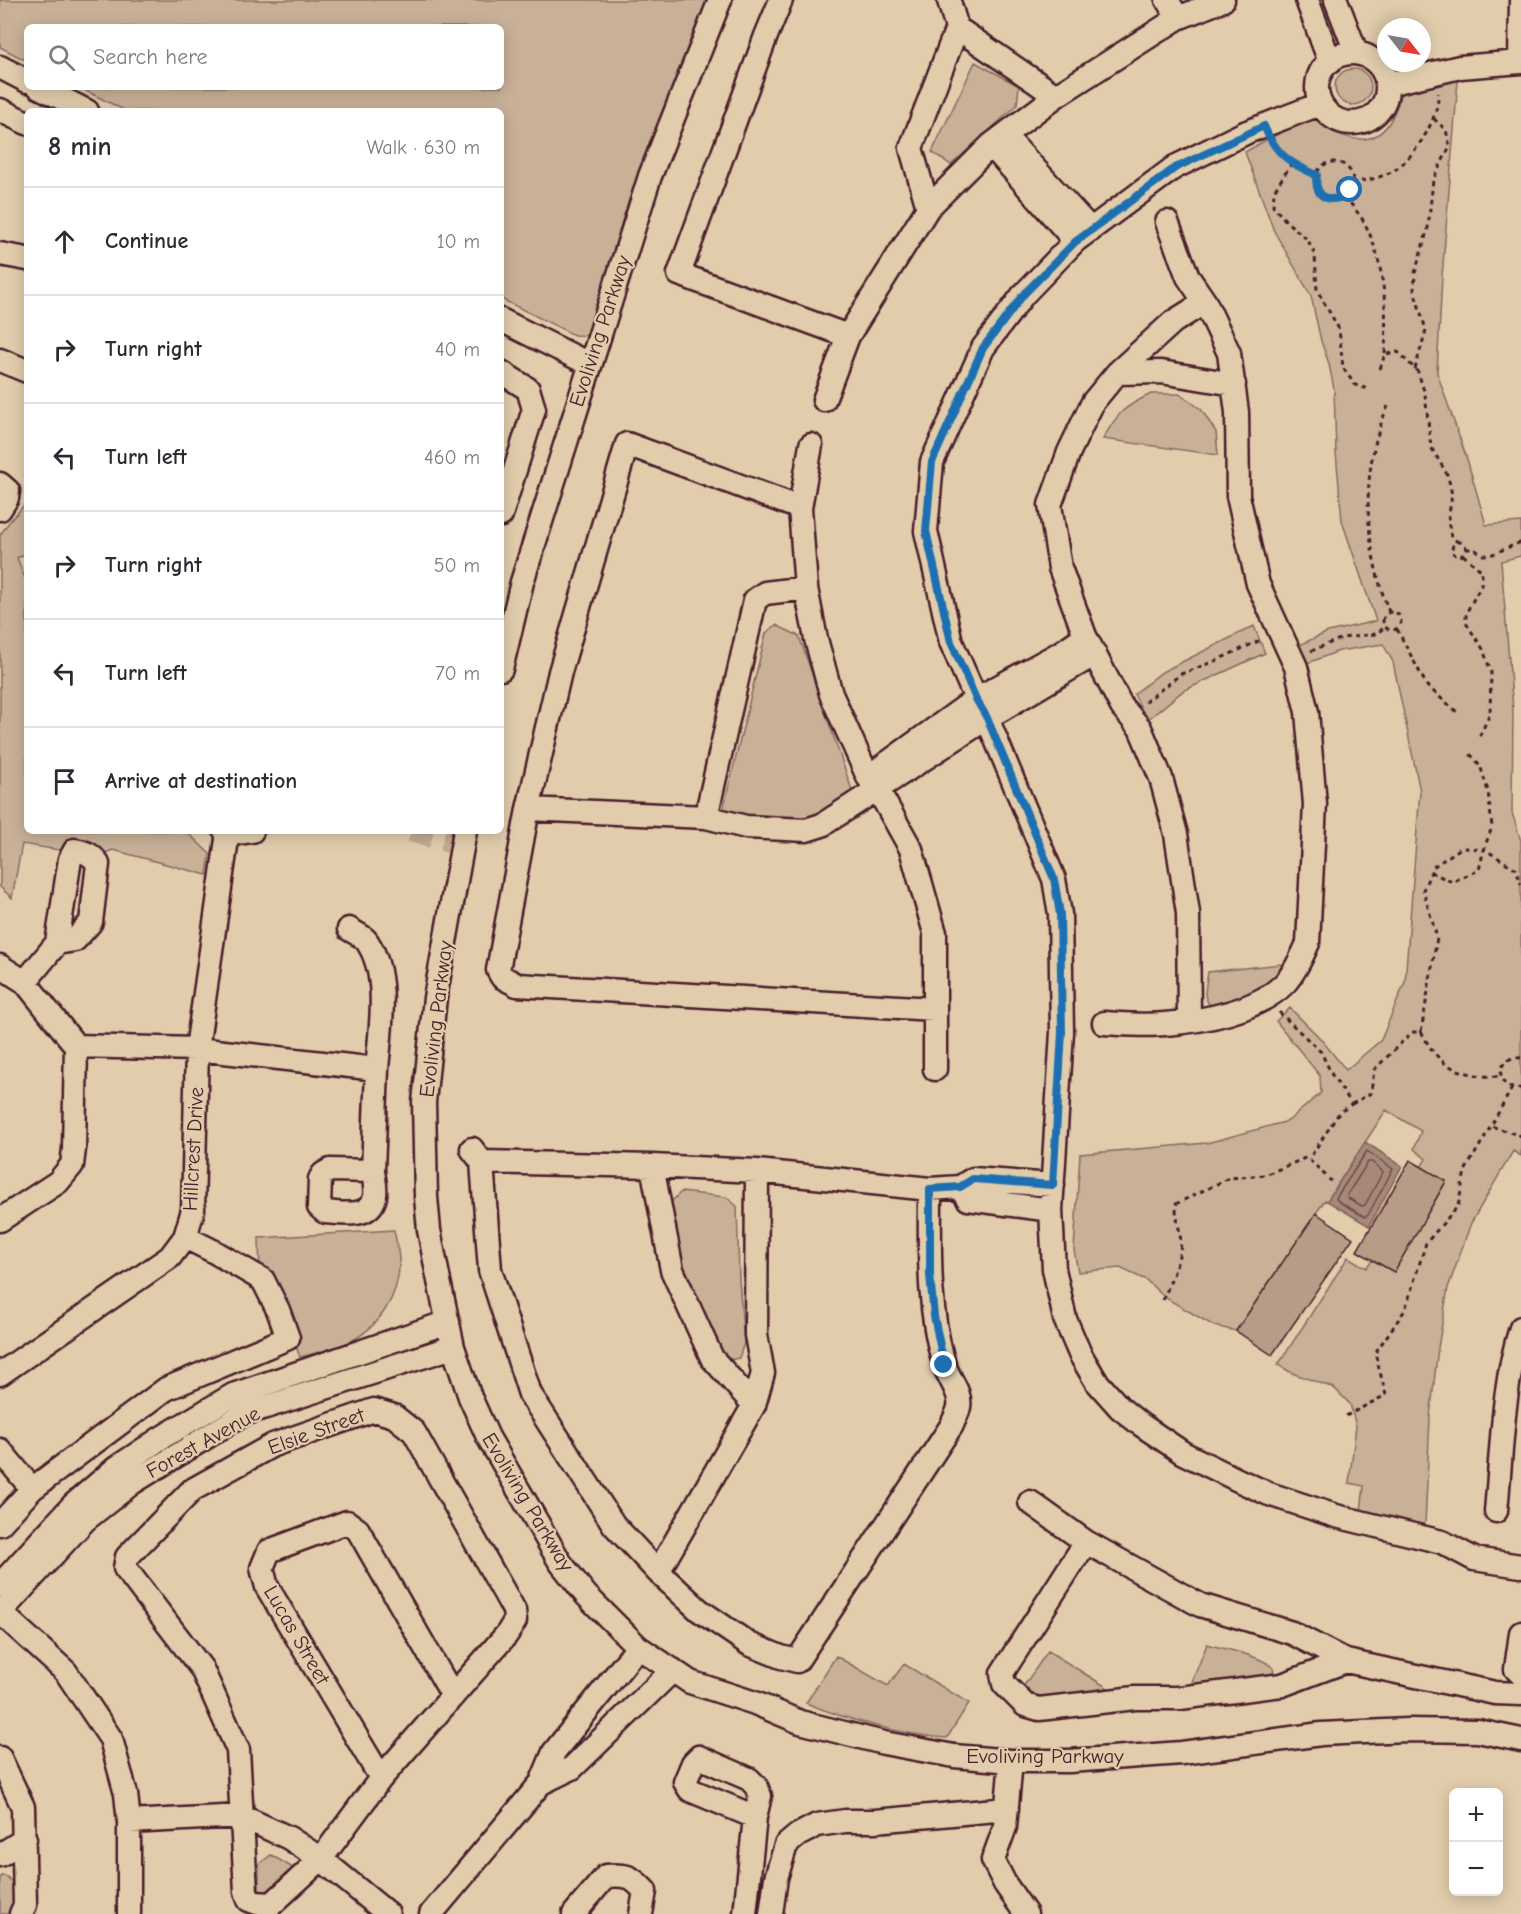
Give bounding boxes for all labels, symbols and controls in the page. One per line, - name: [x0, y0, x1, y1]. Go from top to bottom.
- north arrow: [1377, 18, 1431, 72]
- search box: [24, 24, 504, 90]
- icon: search: [45, 41, 78, 74]
- text: Search here: [93, 44, 208, 70]
- text: 8 min: [48, 132, 112, 162]
- text: Walk · 630 m: [366, 136, 480, 159]
- route start: [1336, 176, 1362, 202]
- icon: ahead: [48, 225, 81, 258]
- text: Continue: [105, 228, 188, 254]
- text: 10 m: [437, 230, 480, 253]
- street label: Evoliving Parkway: [564, 252, 636, 410]
- icon: right: [48, 333, 81, 366]
- text: Turn right: [105, 336, 202, 362]
- text: 40 m: [435, 338, 480, 361]
- icon: left: [48, 441, 81, 474]
- text: Turn left: [105, 444, 187, 470]
- text: 460 m: [424, 446, 480, 469]
- icon: right: [48, 549, 81, 582]
- text: Turn right: [105, 552, 202, 578]
- text: 50 m: [434, 554, 480, 577]
- icon: left: [48, 657, 81, 690]
- text: Turn left: [105, 660, 187, 686]
- text: 70 m: [435, 662, 480, 685]
- icon: arrive: [48, 765, 81, 798]
- text: Arrive at destination: [105, 768, 297, 794]
- street label: Evoliving Parkway: [414, 939, 458, 1099]
- street label: Hillcrest Drive: [178, 1086, 208, 1212]
- route end: [930, 1351, 956, 1377]
- street label: Forest Avenue: [142, 1401, 264, 1483]
- street label: Elsie Street: [264, 1402, 368, 1460]
- street label: Evoliving Parkway: [477, 1428, 579, 1576]
- street label: Lucas Street: [259, 1581, 335, 1690]
- street label: Evoliving Parkway: [966, 1744, 1124, 1768]
- map controls: [1449, 1788, 1503, 1896]
- button: +: [1449, 1788, 1503, 1842]
- button: −: [1449, 1842, 1503, 1896]

